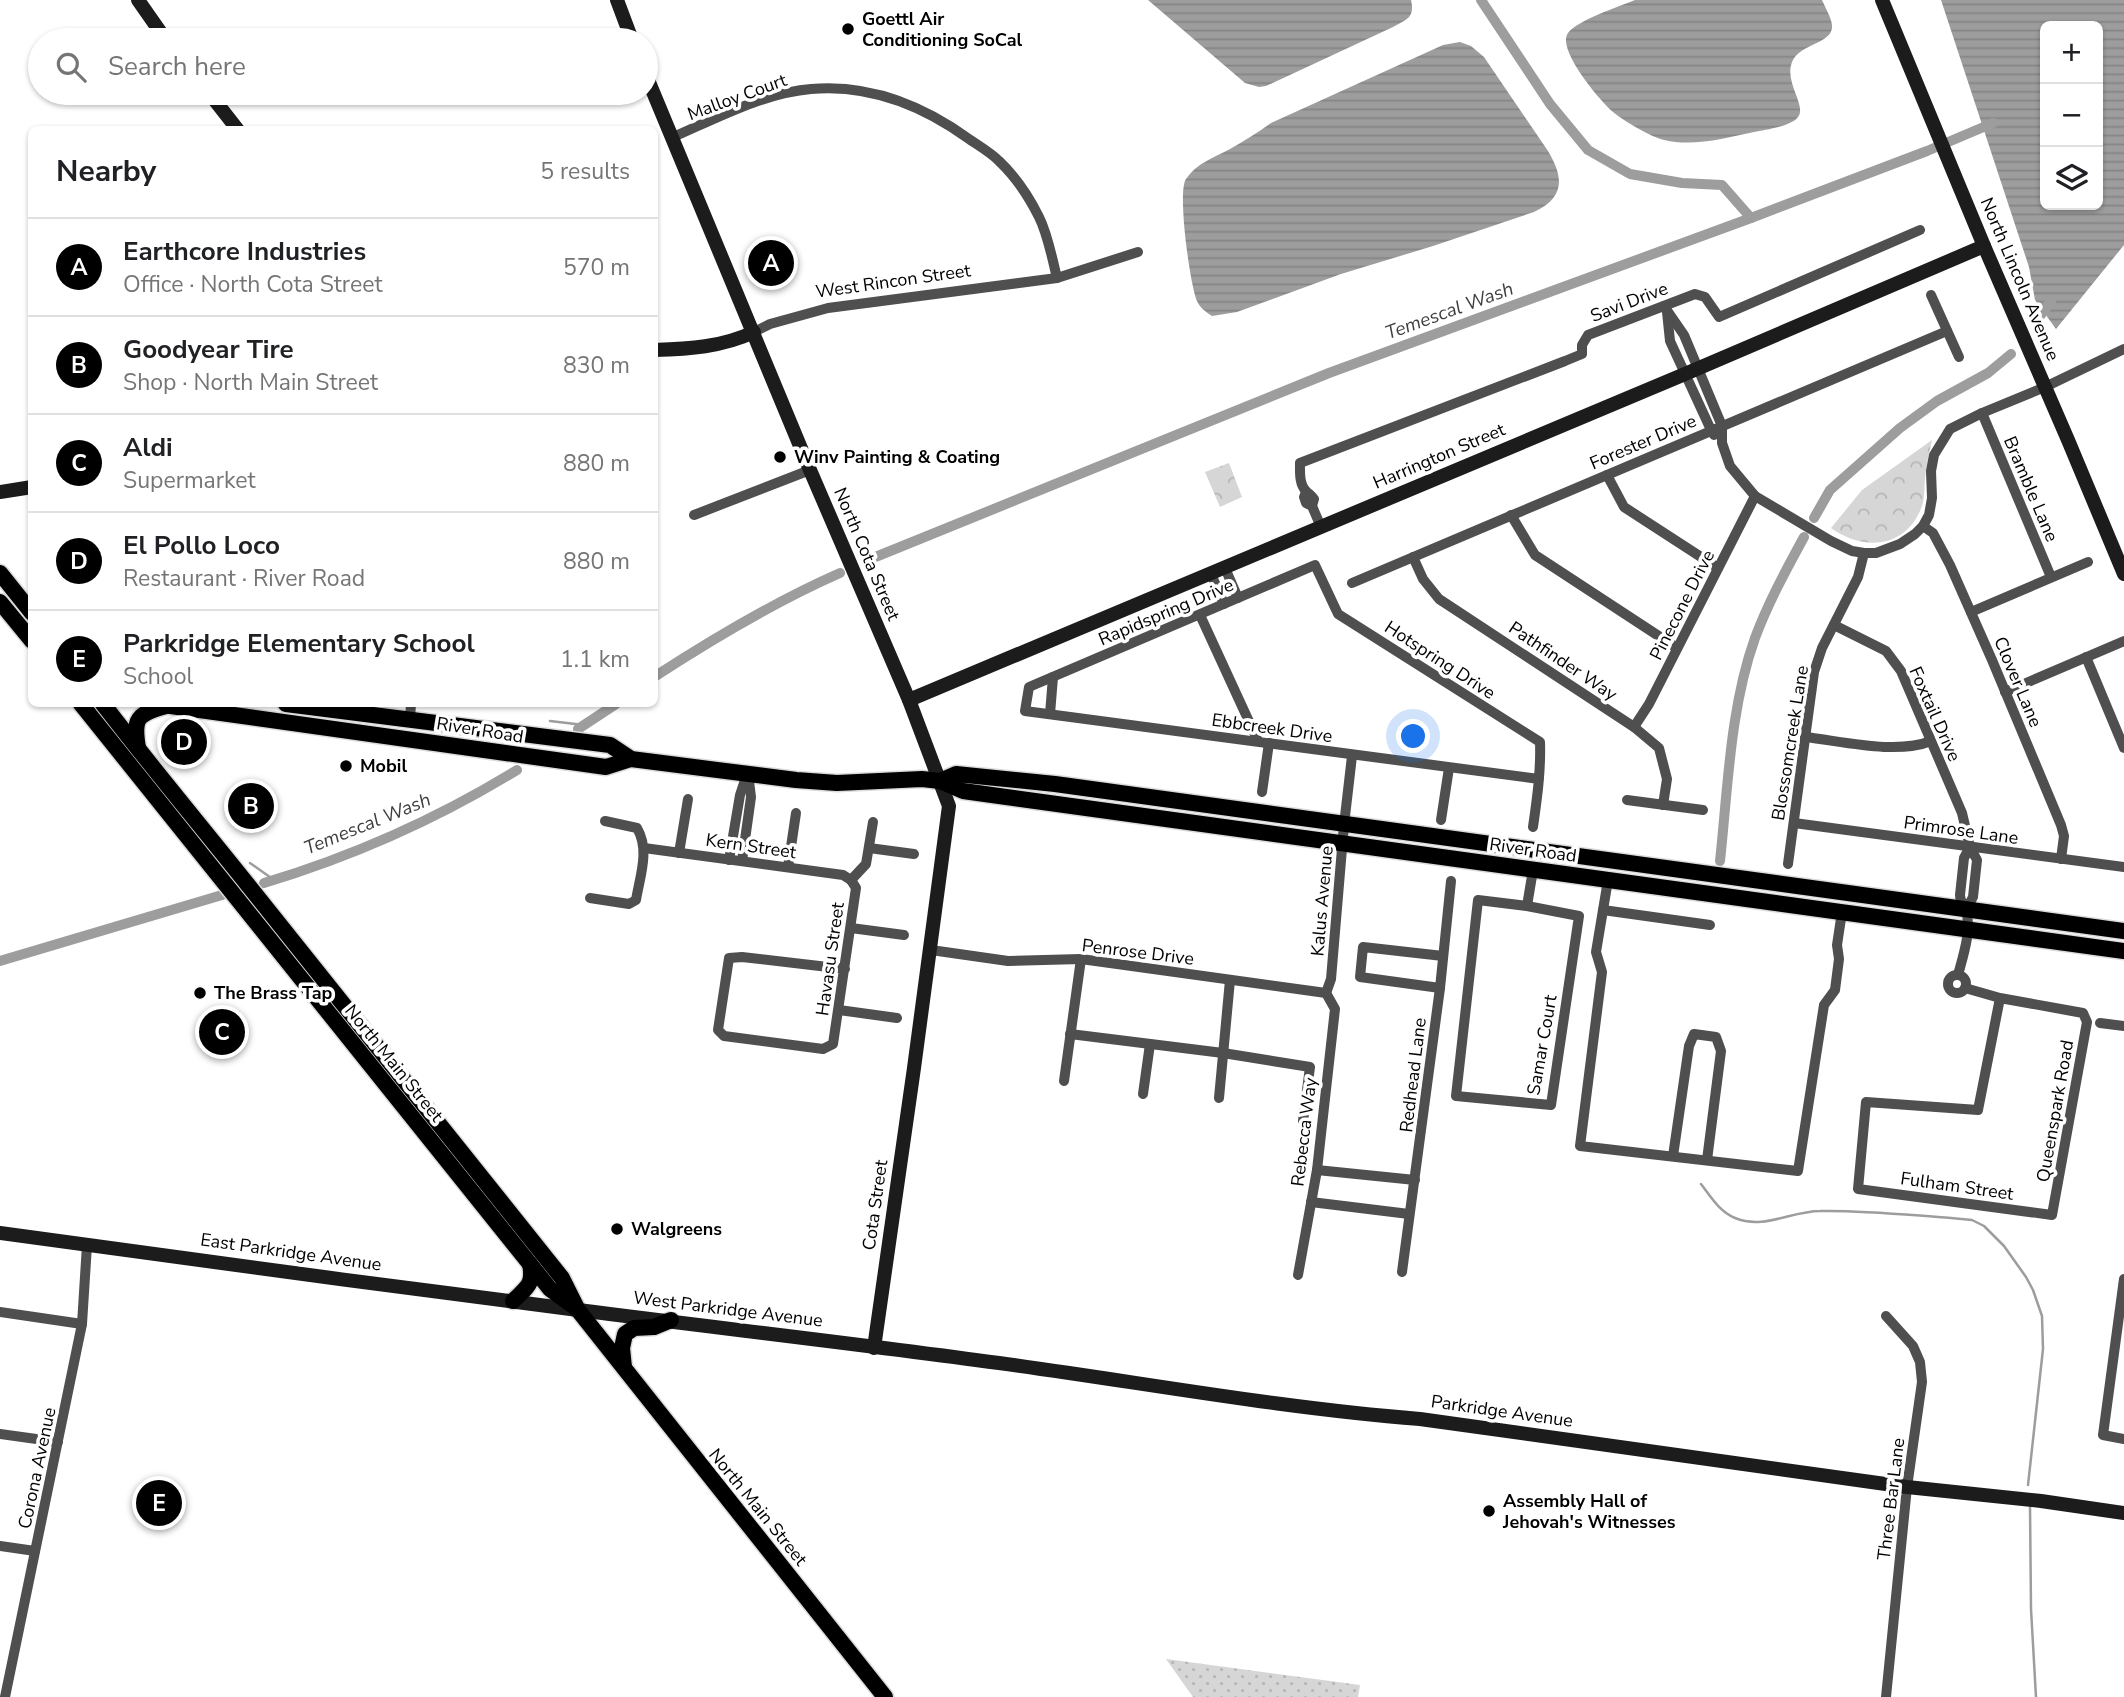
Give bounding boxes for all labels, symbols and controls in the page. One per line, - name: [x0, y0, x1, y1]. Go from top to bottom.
- place label: Goettl Air Conditioning SoCal: [862, 7, 1023, 52]
- marker: Goettl Air Conditioning SoCal: [840, 21, 856, 37]
- map controls: [2040, 21, 2103, 210]
- button: +: [2040, 21, 2103, 84]
- search box: [28, 28, 658, 105]
- icon: search: [52, 48, 90, 86]
- text: Search here: [108, 49, 246, 84]
- street label: Malloy Court: [684, 68, 791, 126]
- button: −: [2040, 84, 2103, 147]
- button: layers: [2040, 147, 2103, 210]
- text: Nearby: [56, 151, 156, 192]
- text: 5 results: [540, 156, 630, 187]
- street label: North Lincoln Avenue: [1975, 194, 2065, 364]
- text: Earthcore Industries: [123, 234, 366, 269]
- pin: A: [748, 237, 794, 289]
- text: A: [70, 252, 88, 283]
- text: 570 m: [563, 252, 630, 283]
- street label: West Rincon Street: [814, 258, 973, 304]
- text: Office · North Cota Street: [123, 269, 382, 300]
- water label: Temescal Wash: [1382, 276, 1517, 346]
- street label: Savi Drive: [1587, 276, 1671, 328]
- text: Goodyear Tire: [123, 332, 293, 367]
- text: B: [71, 350, 87, 381]
- text: 830 m: [563, 350, 630, 381]
- text: Shop · North Main Street: [123, 367, 378, 398]
- street label: Forester Drive: [1586, 409, 1700, 475]
- street label: Harrington Street: [1369, 417, 1509, 495]
- text: Aldi: [123, 430, 173, 465]
- street label: Bramble Lane: [1998, 433, 2064, 545]
- place label: Winv Painting & Coating: [794, 445, 1000, 469]
- text: C: [71, 448, 87, 479]
- text: 880 m: [563, 448, 630, 479]
- marker: Winv Painting & Coating: [772, 449, 788, 465]
- text: Supermarket: [123, 465, 256, 496]
- street label: North Cota Street: [828, 484, 906, 625]
- text: El Pollo Loco: [123, 528, 280, 563]
- text: D: [70, 546, 88, 577]
- text: 880 m: [563, 546, 630, 577]
- street label: Pinecone Drive: [1644, 546, 1720, 664]
- text: Restaurant · River Road: [123, 563, 365, 594]
- street label: Rapidspring Drive: [1095, 573, 1237, 651]
- street label: Hotspring Drive: [1380, 615, 1500, 705]
- street label: Pathfinder Way: [1504, 616, 1623, 707]
- text: Parkridge Elementary School: [123, 626, 475, 661]
- street label: Clover Lane: [1988, 633, 2048, 731]
- text: E: [72, 644, 86, 675]
- text: 1.1 km: [560, 644, 630, 675]
- text: School: [123, 661, 193, 692]
- street label: Foxtail Drive: [1903, 663, 1967, 765]
- street label: Blossomcreek Lane: [1766, 664, 1814, 822]
- street label: Ebbcreek Drive: [1210, 708, 1334, 748]
- street label: River Road: [435, 711, 525, 749]
- pin: D: [161, 716, 207, 768]
- your location: [1396, 719, 1430, 753]
- place label: Mobil: [360, 754, 407, 778]
- marker: Mobil: [338, 758, 354, 774]
- pin: B: [228, 780, 274, 832]
- water label: Temescal Wash: [300, 787, 435, 861]
- street label: Primrose Lane: [1902, 810, 2020, 850]
- street label: Kern Street: [704, 828, 798, 864]
- street label: River Road: [1488, 832, 1578, 868]
- street label: Kalus Avenue: [1305, 845, 1339, 957]
- street label: Havasu Street: [810, 900, 850, 1017]
- street label: Penrose Drive: [1081, 933, 1195, 971]
- place label: The Brass Tap: [214, 981, 333, 1005]
- marker: The Brass Tap: [192, 985, 208, 1001]
- street label: Samar Court: [1521, 992, 1563, 1097]
- street label: North Main Street: [339, 999, 449, 1127]
- pin: C: [199, 1006, 245, 1058]
- street label: Redhead Lane: [1394, 1016, 1432, 1134]
- street label: Queenspark Road: [2031, 1038, 2079, 1184]
- street label: Rebecca Way: [1285, 1075, 1323, 1188]
- street label: Cota Street: [857, 1158, 893, 1252]
- street label: Fulham Street: [1899, 1166, 2016, 1206]
- place label: Walgreens: [631, 1217, 722, 1241]
- marker: Walgreens: [609, 1221, 625, 1237]
- street label: East Parkridge Avenue: [199, 1227, 383, 1277]
- street label: West Parkridge Avenue: [632, 1285, 824, 1333]
- street label: Parkridge Avenue: [1429, 1389, 1575, 1433]
- street label: Corona Avenue: [12, 1405, 62, 1531]
- street label: Three Bar Lane: [1872, 1436, 1910, 1562]
- street label: North Main Street: [703, 1443, 813, 1571]
- pin: E: [136, 1477, 182, 1529]
- place label: Assembly Hall of Jehovah's Witnesses: [1502, 1489, 1676, 1534]
- marker: Assembly Hall of Jehovah's Witnesses: [1481, 1503, 1497, 1519]

